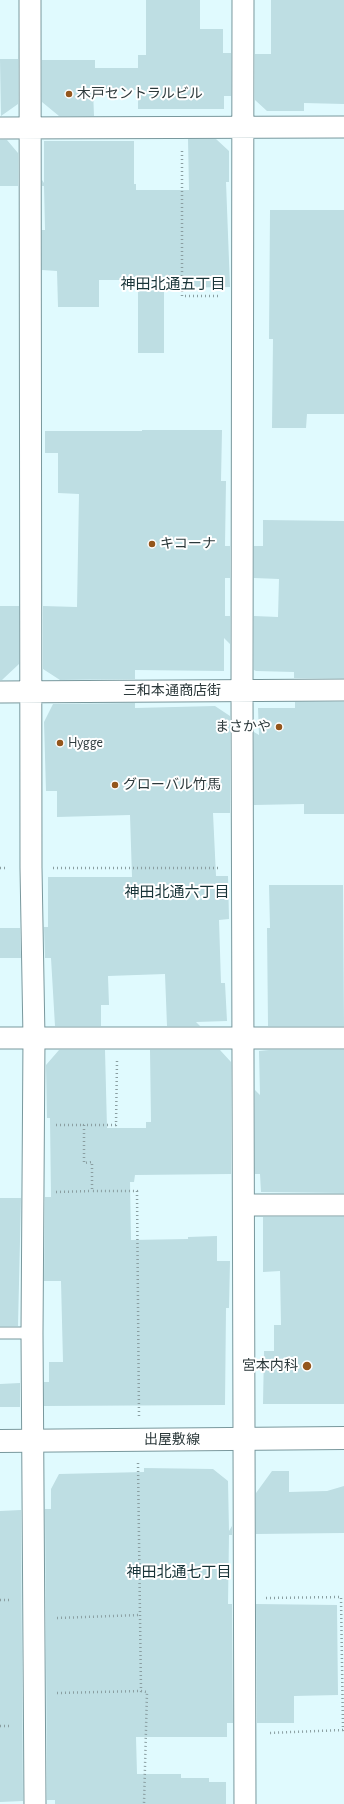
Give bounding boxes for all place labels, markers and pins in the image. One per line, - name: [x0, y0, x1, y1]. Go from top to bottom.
- place label: 木戸セントラルビル: [77, 86, 203, 102]
- marker: 木戸セントラルビル: [64, 89, 74, 99]
- place label: キコーナ: [160, 536, 216, 552]
- marker: キコーナ: [147, 539, 157, 549]
- place label: まさかや: [215, 719, 271, 735]
- marker: まさかや: [274, 722, 284, 732]
- place label: Hygge: [68, 735, 103, 751]
- marker: Hygge: [55, 738, 65, 748]
- place label: グローバル竹馬: [123, 777, 221, 793]
- marker: グローバル竹馬: [110, 780, 120, 790]
- place label: 宮本内科: [242, 1358, 298, 1374]
- marker: 宮本内科: [301, 1360, 313, 1372]

